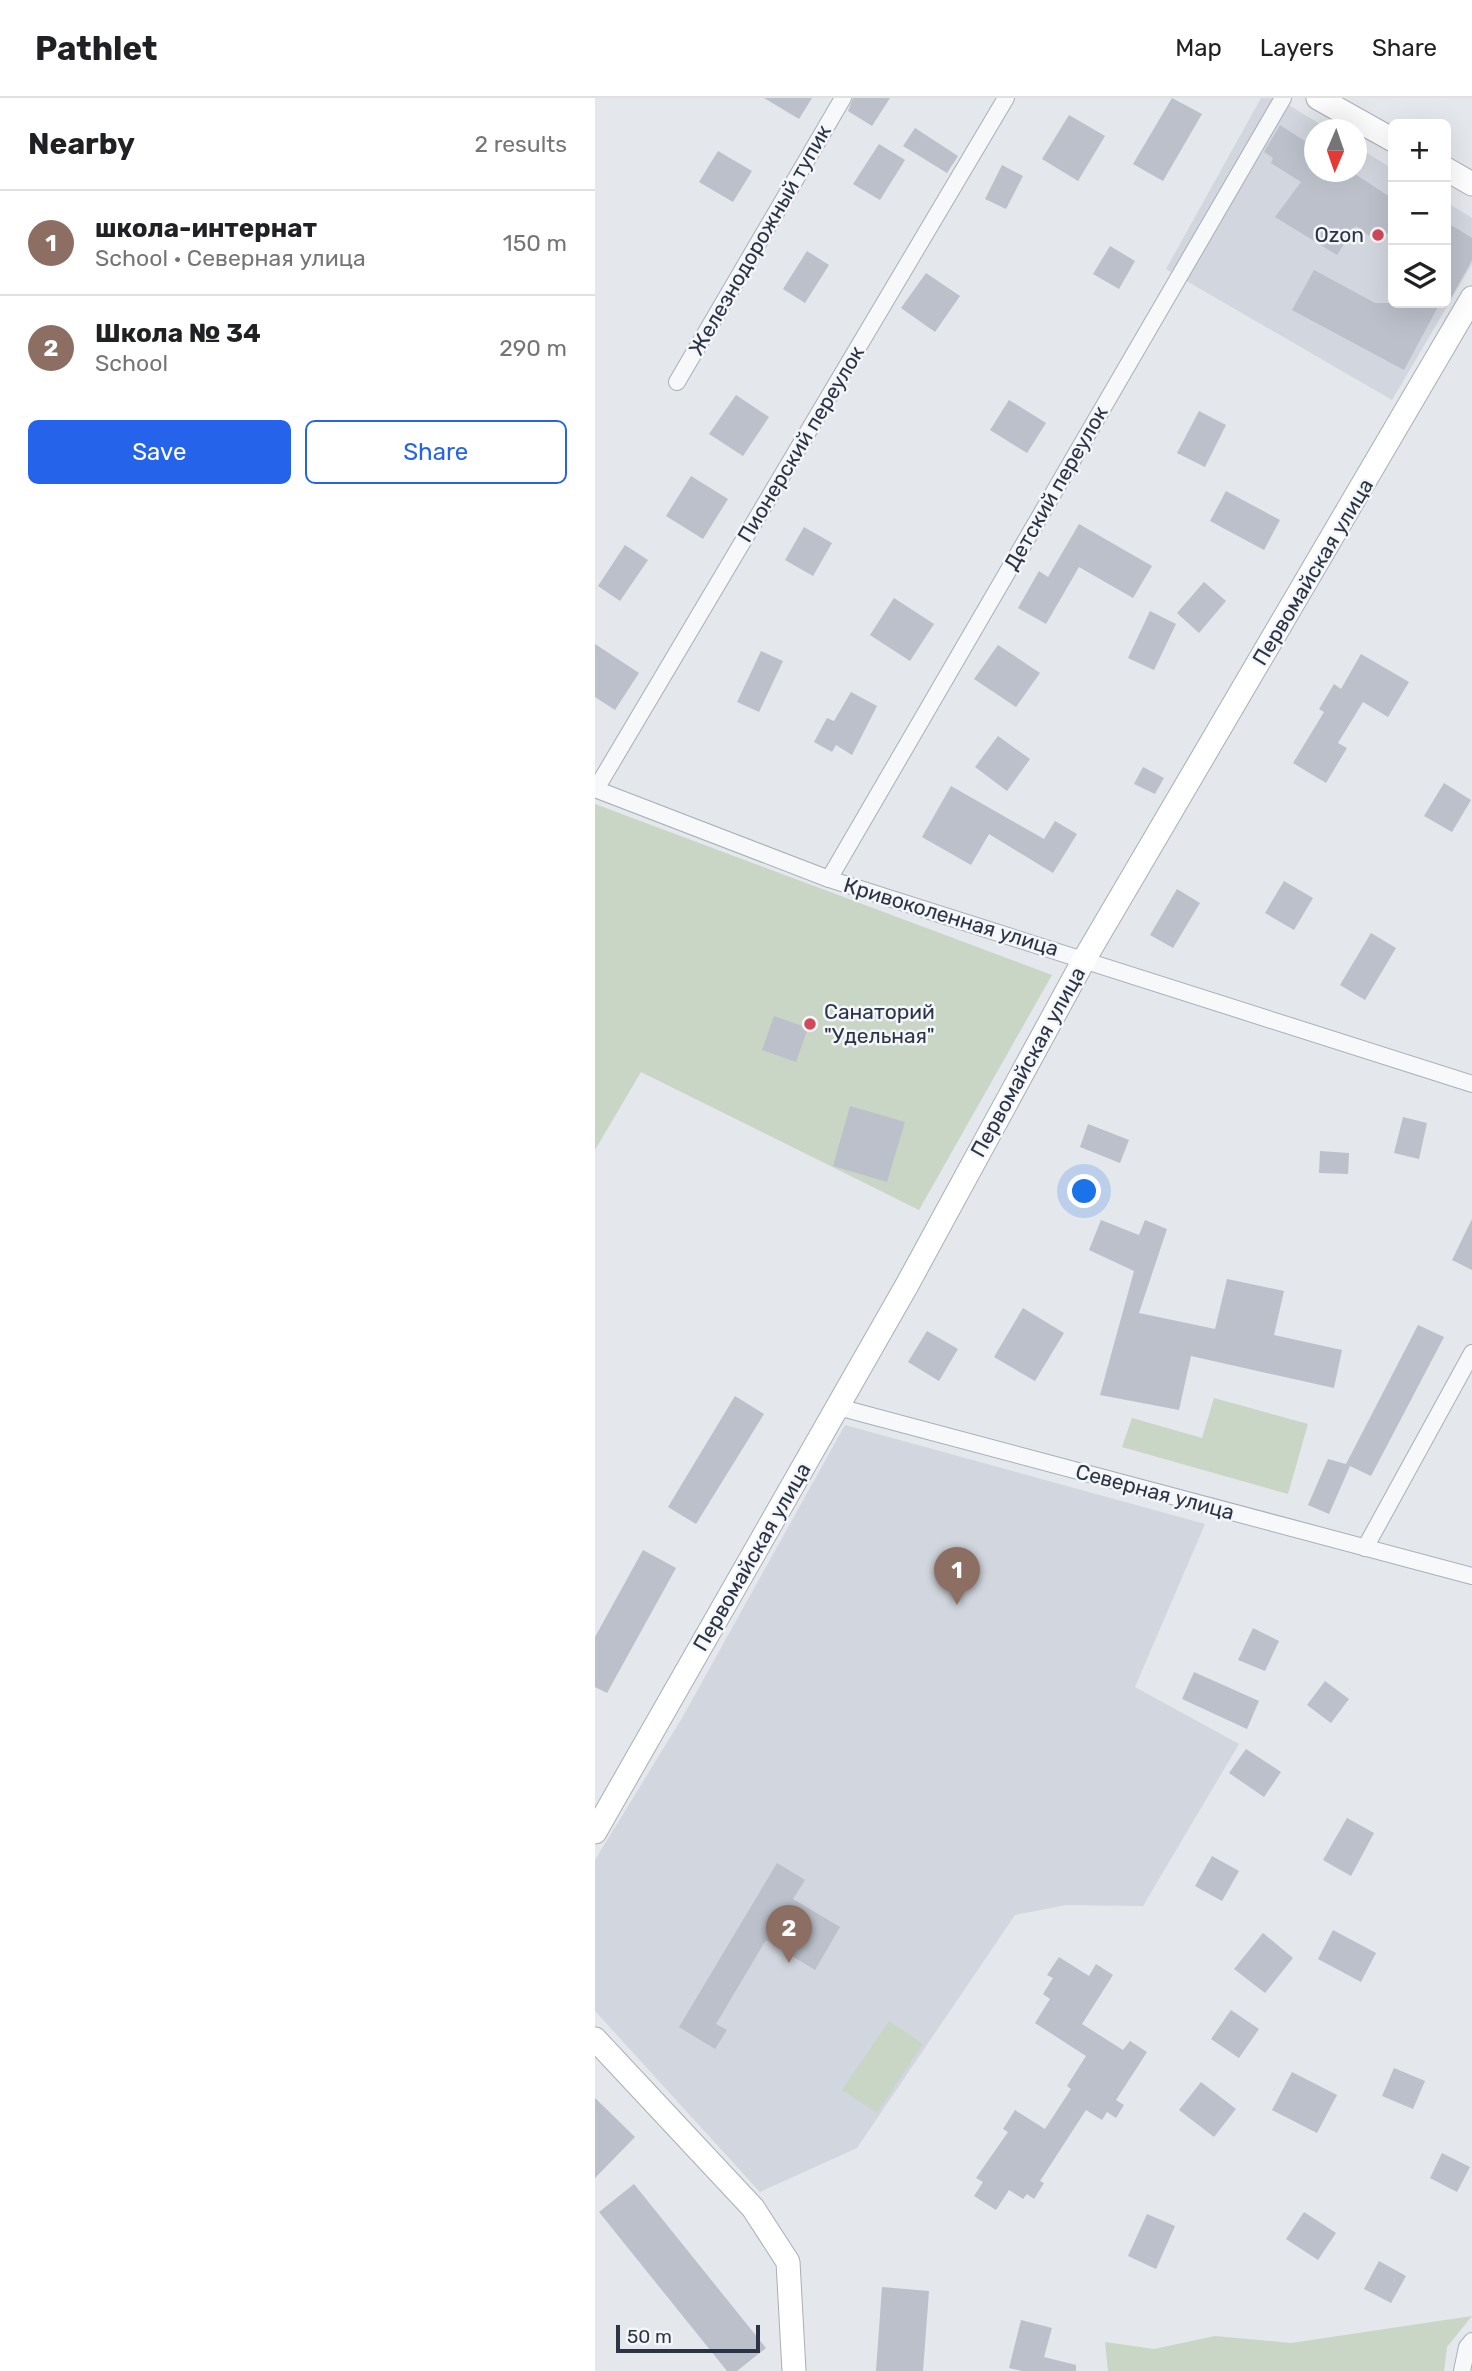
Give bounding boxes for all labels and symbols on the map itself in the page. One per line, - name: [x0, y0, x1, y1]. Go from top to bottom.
- north arrow: [1304, 119, 1367, 182]
- street label: Железнодорожный тупик: [683, 120, 836, 360]
- place label: Ozon: [1314, 222, 1364, 247]
- marker: Ozon: [1370, 227, 1386, 243]
- street label: Пионерский переулок: [732, 341, 869, 547]
- street label: Детский переулок: [998, 401, 1113, 574]
- street label: Первомайская улица: [1247, 474, 1378, 670]
- street label: Кривоколенная улица: [841, 872, 1062, 961]
- street label: Первомайская улица: [965, 962, 1090, 1161]
- place label: Санаторий "Удельная": [824, 999, 935, 1048]
- marker: Санаторий "Удельная": [802, 1016, 818, 1032]
- your location: [1067, 1174, 1101, 1208]
- street label: Первомайская улица: [687, 1458, 816, 1655]
- street label: Северная улица: [1073, 1458, 1237, 1525]
- pin: 1: [934, 1547, 980, 1605]
- pin: 2: [766, 1905, 812, 1963]
- scale bar: [616, 2322, 759, 2354]

